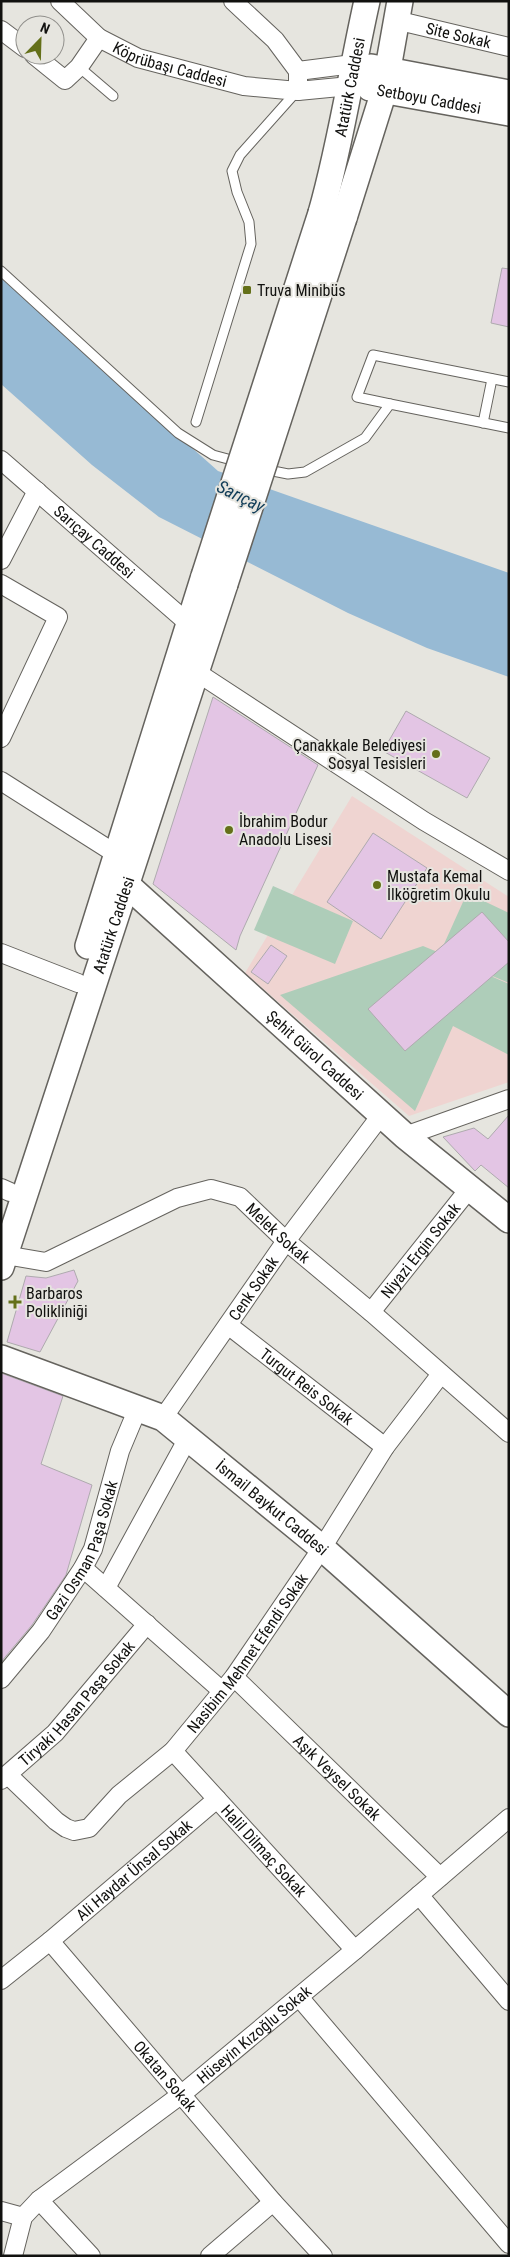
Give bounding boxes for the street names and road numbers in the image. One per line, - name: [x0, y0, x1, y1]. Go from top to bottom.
- street label: Site Sokak: [424, 18, 494, 52]
- street label: Atatürk Caddesi: [330, 36, 368, 139]
- street label: Köprübaşı Caddesi: [110, 37, 229, 91]
- street label: Setboyu Caddesi: [375, 80, 483, 117]
- street label: Sarıçay Caddesi: [50, 501, 139, 582]
- street label: Atatürk Caddesi: [88, 874, 138, 976]
- street label: Şehit Gürol Caddesi: [263, 1006, 368, 1104]
- street label: Niyazi Ergin Sokak: [377, 1198, 464, 1302]
- street label: Melek Sokak: [242, 1199, 315, 1267]
- street label: Cenk Sokak: [224, 1252, 282, 1324]
- street label: Turgut Reis Sokak: [256, 1344, 358, 1429]
- street label: İsmail Baykut Caddesi: [212, 1456, 332, 1559]
- street label: Gazi Osman Paşa Sokak: [41, 1477, 121, 1624]
- street label: Nasibim Mehmet Efendi Sokak: [183, 1569, 312, 1736]
- street label: Tiryaki Hasan Paşa Sokak: [15, 1636, 139, 1770]
- street label: Aşık Veysel Sokak: [290, 1731, 386, 1825]
- street label: Halil Dilmaç Sokak: [217, 1801, 311, 1901]
- street label: Ali Haydar Ünsal Sokak: [72, 1815, 196, 1924]
- street label: Hüseyin Kızoğlu Sokak: [193, 1981, 315, 2087]
- street label: Okatan Sokak: [130, 2037, 201, 2116]

